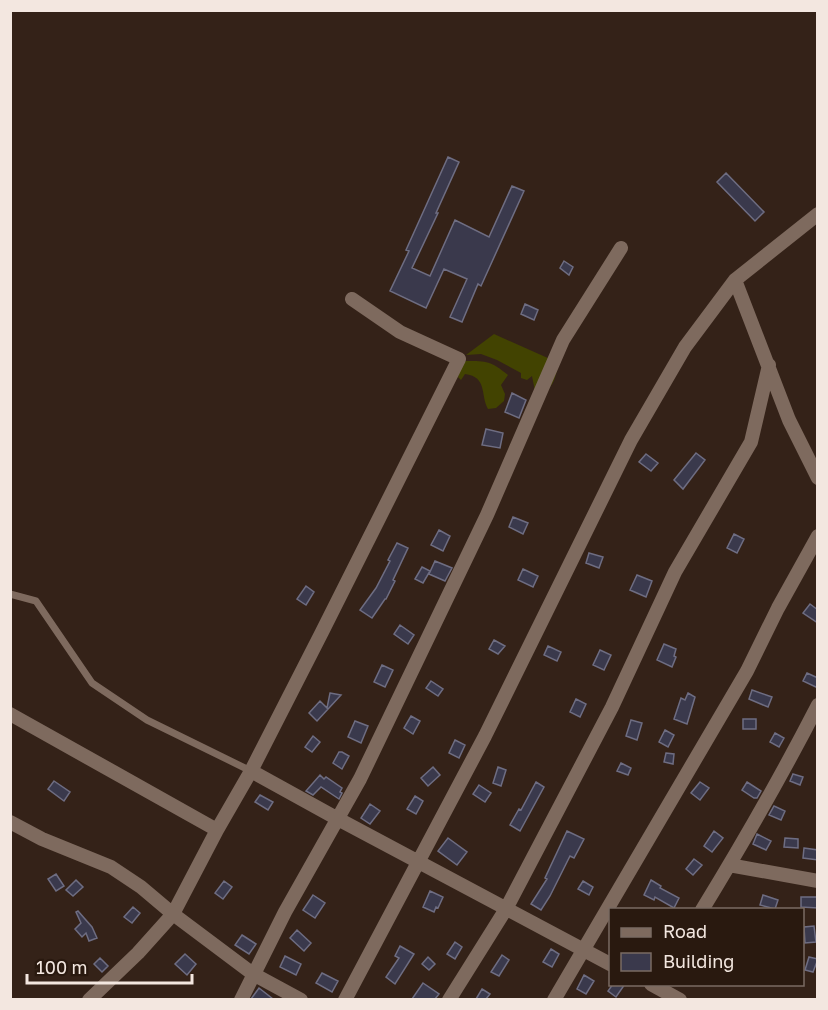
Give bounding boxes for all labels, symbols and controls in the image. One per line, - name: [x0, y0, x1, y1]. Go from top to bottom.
- legend: [609, 908, 804, 986]
- text: Road: [663, 920, 707, 942]
- scale bar: [27, 947, 192, 985]
- text: Building: [663, 950, 734, 972]
- text: 100 m: [36, 956, 87, 978]

